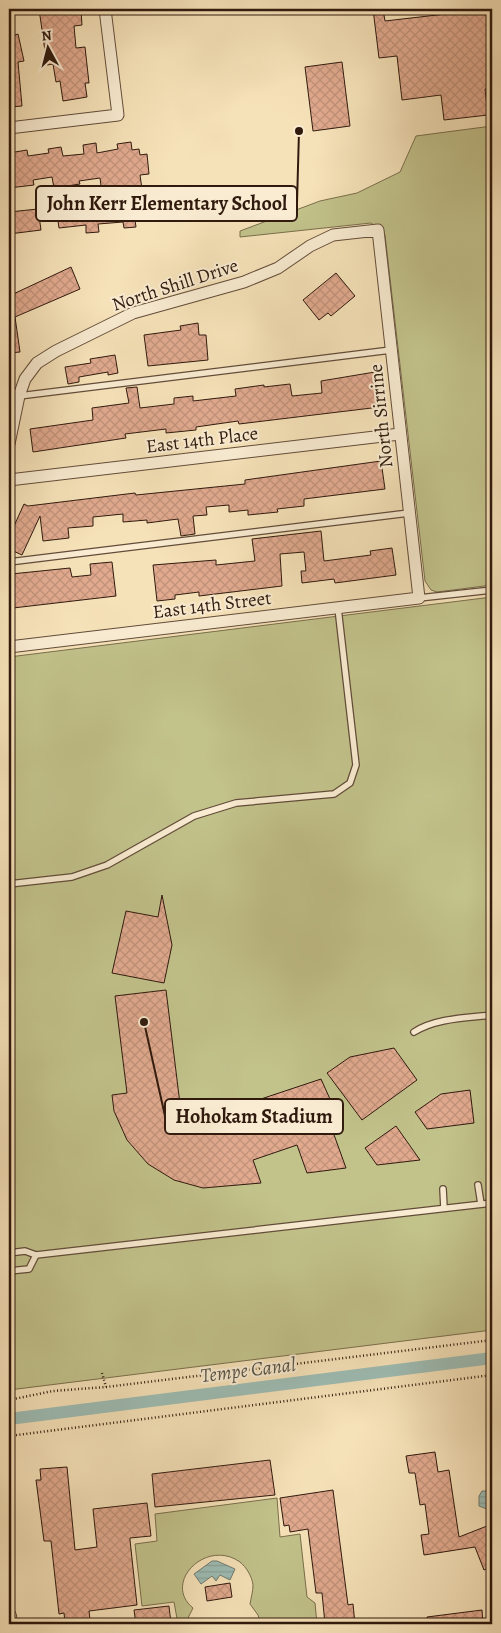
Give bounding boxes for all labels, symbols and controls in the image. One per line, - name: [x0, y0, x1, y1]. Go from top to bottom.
- north arrow: [22, 22, 72, 72]
- text: N: [40, 26, 53, 46]
- callout: John Kerr Elementary School: [36, 186, 297, 221]
- text: John Kerr Elementary School: [47, 190, 288, 217]
- street label: North Shill Drive: [109, 252, 241, 318]
- street label: North Sirrine: [363, 363, 399, 469]
- street label: East 14th Place: [144, 420, 260, 460]
- street label: East 14th Street: [151, 585, 273, 625]
- callout: Hohokam Stadium: [165, 1099, 343, 1134]
- text: Hohokam Stadium: [175, 1103, 333, 1130]
- water label: Tempe Canal: [199, 1351, 297, 1389]

